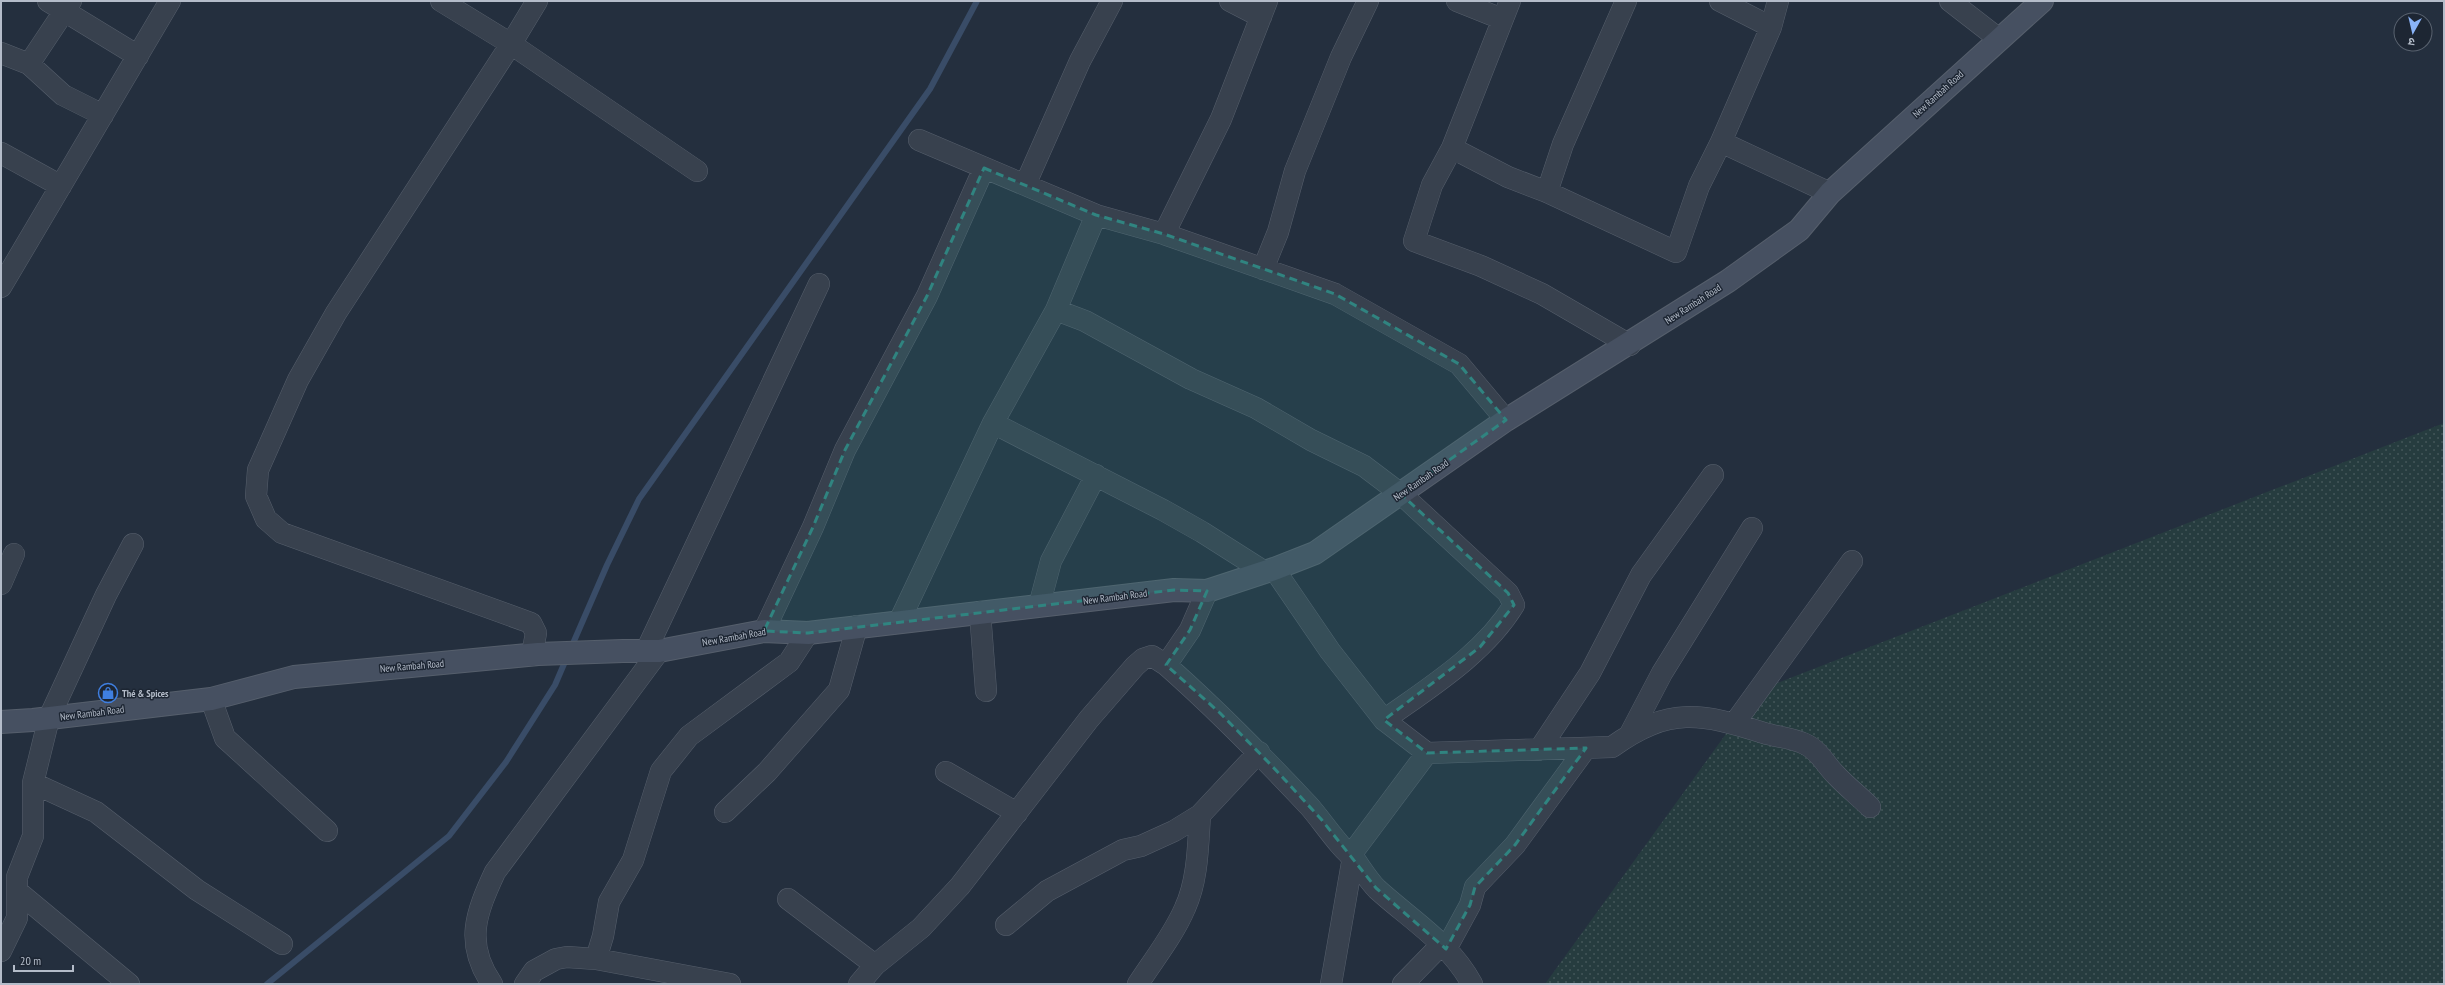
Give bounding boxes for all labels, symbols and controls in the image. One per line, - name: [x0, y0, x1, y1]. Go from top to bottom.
- north arrow: [2393, 12, 2433, 52]
- text: उ: [2407, 34, 2416, 49]
- street label: New Rambah Road: [1910, 68, 1966, 120]
- street label: New Rambah Road: [1662, 281, 1724, 327]
- street label: New Rambah Road: [1391, 456, 1451, 504]
- street label: New Rambah Road: [1082, 587, 1148, 607]
- street label: New Rambah Road: [701, 625, 767, 649]
- street label: New Rambah Road: [379, 657, 445, 675]
- shop icon: Thé & Spices: [97, 682, 119, 704]
- place label: Thé & Spices: [122, 687, 169, 700]
- street label: New Rambah Road: [59, 703, 125, 723]
- scale bar: [14, 947, 73, 973]
- text: 20 m: [20, 953, 41, 968]

